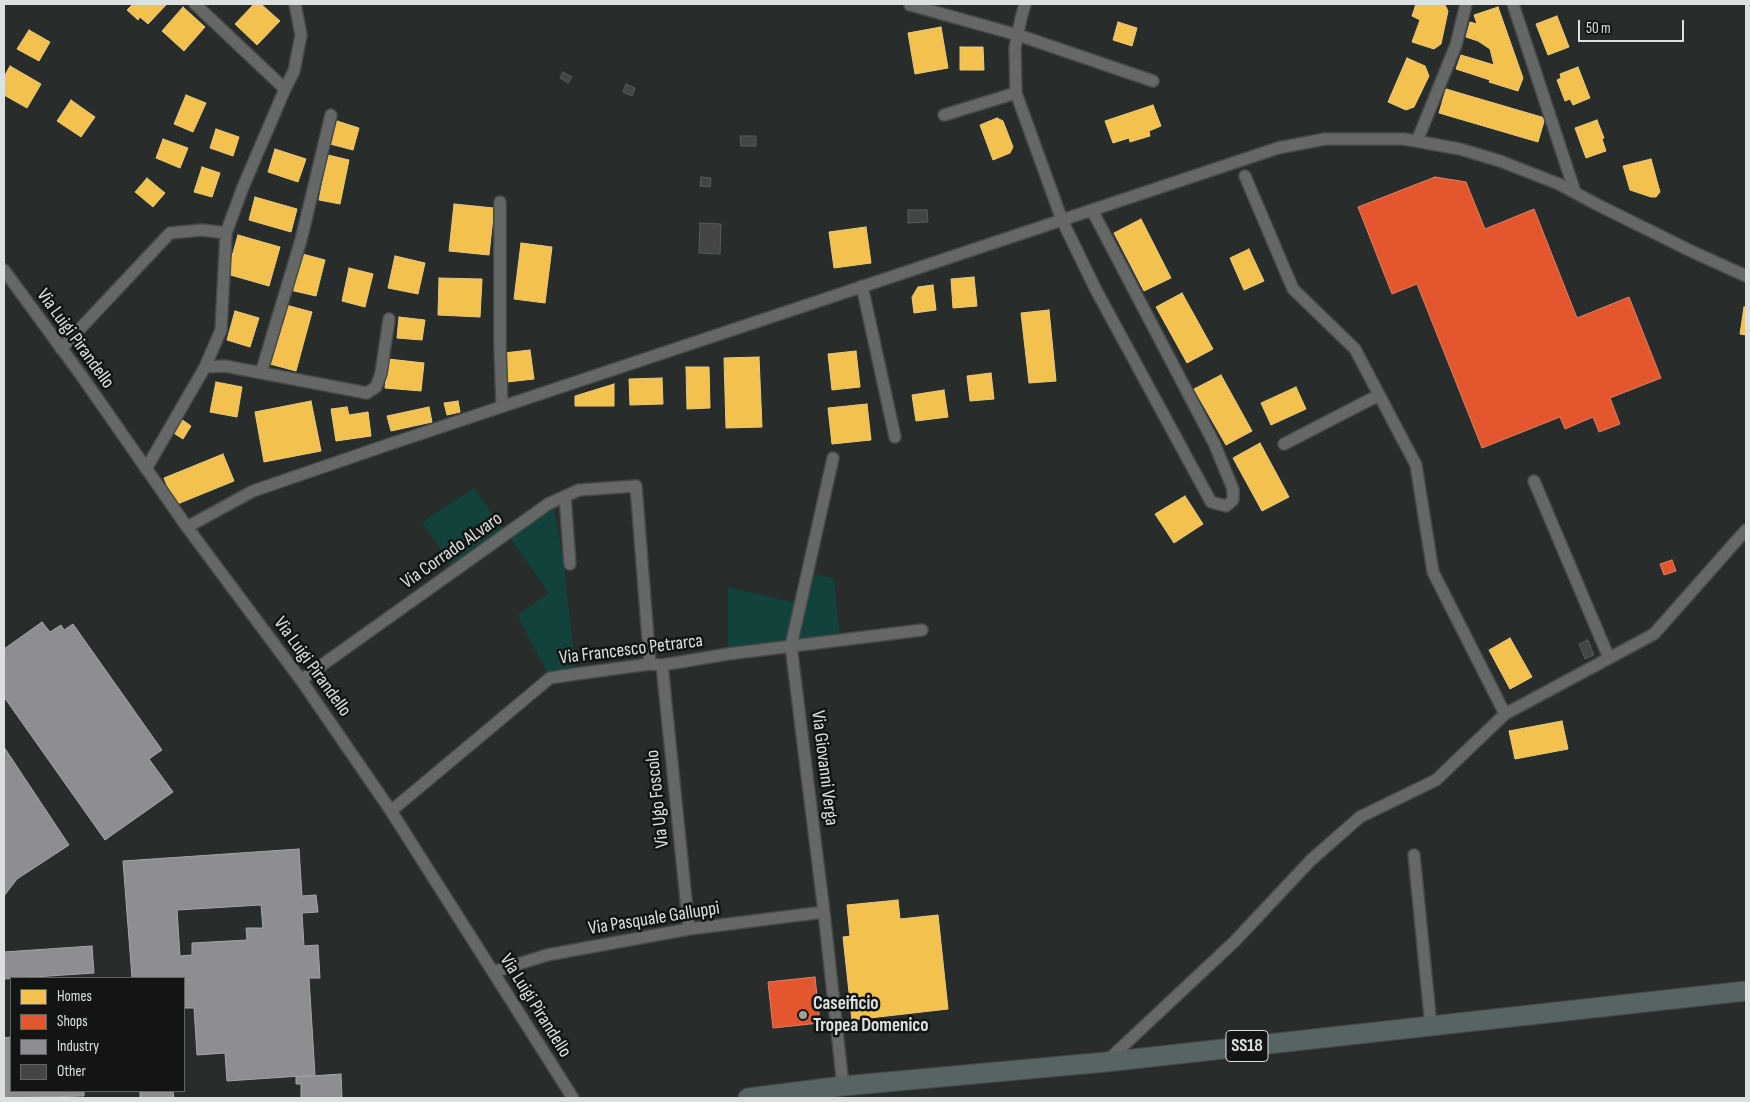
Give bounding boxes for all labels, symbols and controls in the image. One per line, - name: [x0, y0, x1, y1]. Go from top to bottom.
- scale bar: [1580, 10, 1686, 42]
- text: 50 m: [1586, 19, 1611, 38]
- street label: Via Luigi Pirandello: [31, 285, 119, 393]
- street label: Via Corrado ALvaro: [397, 508, 507, 594]
- street label: Via Luigi Pirandello: [268, 613, 356, 721]
- street label: Via Francesco Petrarca: [558, 630, 704, 670]
- street label: Via Giovanni Verga: [806, 709, 842, 827]
- street label: Via Ugo Foscolo: [642, 749, 674, 849]
- street label: Via Pasquale Galluppi: [587, 897, 721, 941]
- street label: Via Luigi Pirandello: [494, 950, 576, 1062]
- legend: [10, 977, 185, 1092]
- text: Homes: [57, 987, 92, 1006]
- place label: Caseificio Tropea Domenico: [813, 993, 929, 1037]
- marker: Caseificio Tropea Domenico: [797, 1009, 809, 1021]
- text: Shops: [57, 1012, 88, 1031]
- road number: SS18: [1226, 1030, 1268, 1062]
- text: Industry: [57, 1037, 99, 1056]
- text: Other: [57, 1062, 86, 1081]

